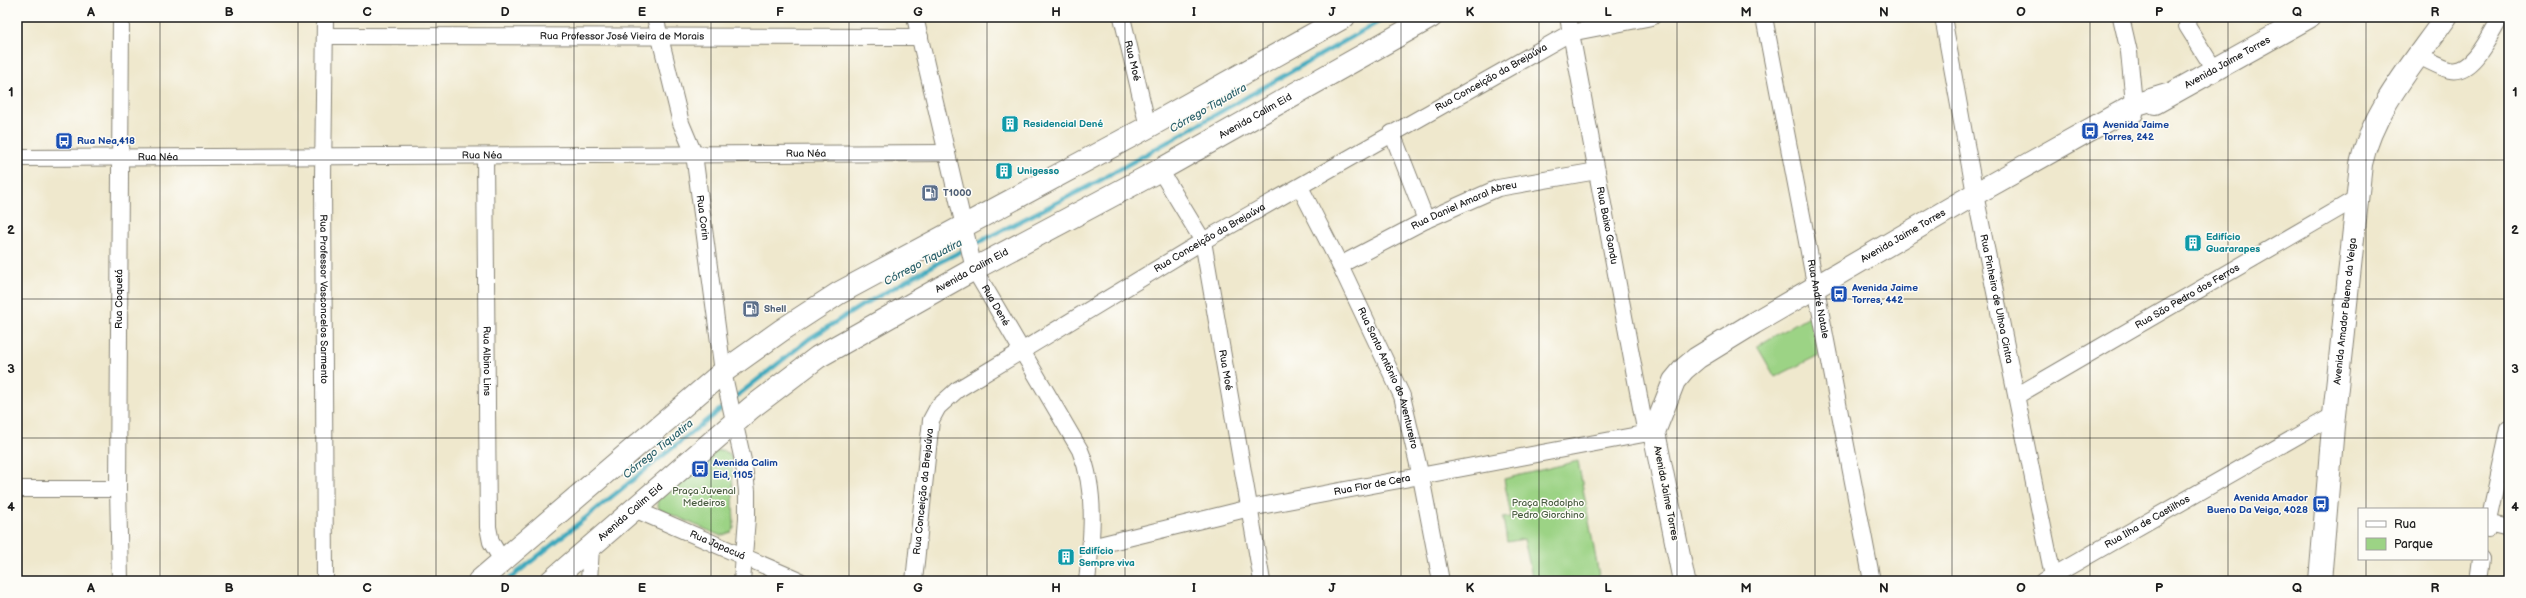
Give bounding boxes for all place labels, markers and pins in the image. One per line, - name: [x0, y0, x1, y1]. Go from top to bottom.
- building icon: Residencial Dené: [1000, 114, 1020, 134]
- place label: Residencial Dené: [1023, 118, 1103, 130]
- place label: Avenida Jaime Torres, 242: [2102, 119, 2169, 143]
- bus stop icon: Avenida Jaime Torres, 242: [2080, 121, 2100, 141]
- bus stop icon: Rua Nea,418: [54, 131, 74, 151]
- place label: Rua Nea,418: [77, 135, 135, 147]
- building icon: Unigesso: [994, 161, 1014, 181]
- place label: Unigesso: [1017, 165, 1059, 177]
- fuel station icon: T1000: [920, 183, 940, 203]
- place label: T1000: [943, 187, 972, 199]
- place label: Edifício Guararapes: [2206, 231, 2260, 255]
- building icon: Edifício Guararapes: [2183, 233, 2203, 253]
- place label: Avenida Jaime Torres, 442: [1851, 282, 1918, 306]
- bus stop icon: Avenida Jaime Torres, 442: [1829, 284, 1849, 304]
- fuel station icon: Shell: [741, 299, 761, 319]
- place label: Shell: [764, 303, 786, 315]
- place label: Avenida Calim Eid, 1105: [712, 457, 778, 481]
- bus stop icon: Avenida Calim Eid, 1105: [690, 459, 710, 479]
- place label: Avenida Amador Bueno Da Veiga, 4028: [2207, 492, 2309, 516]
- bus stop icon: Avenida Amador Bueno Da Veiga, 4028: [2311, 494, 2331, 514]
- place label: Edifício Sempre viva: [1079, 545, 1135, 569]
- building icon: Edifício Sempre viva: [1056, 547, 1076, 567]

